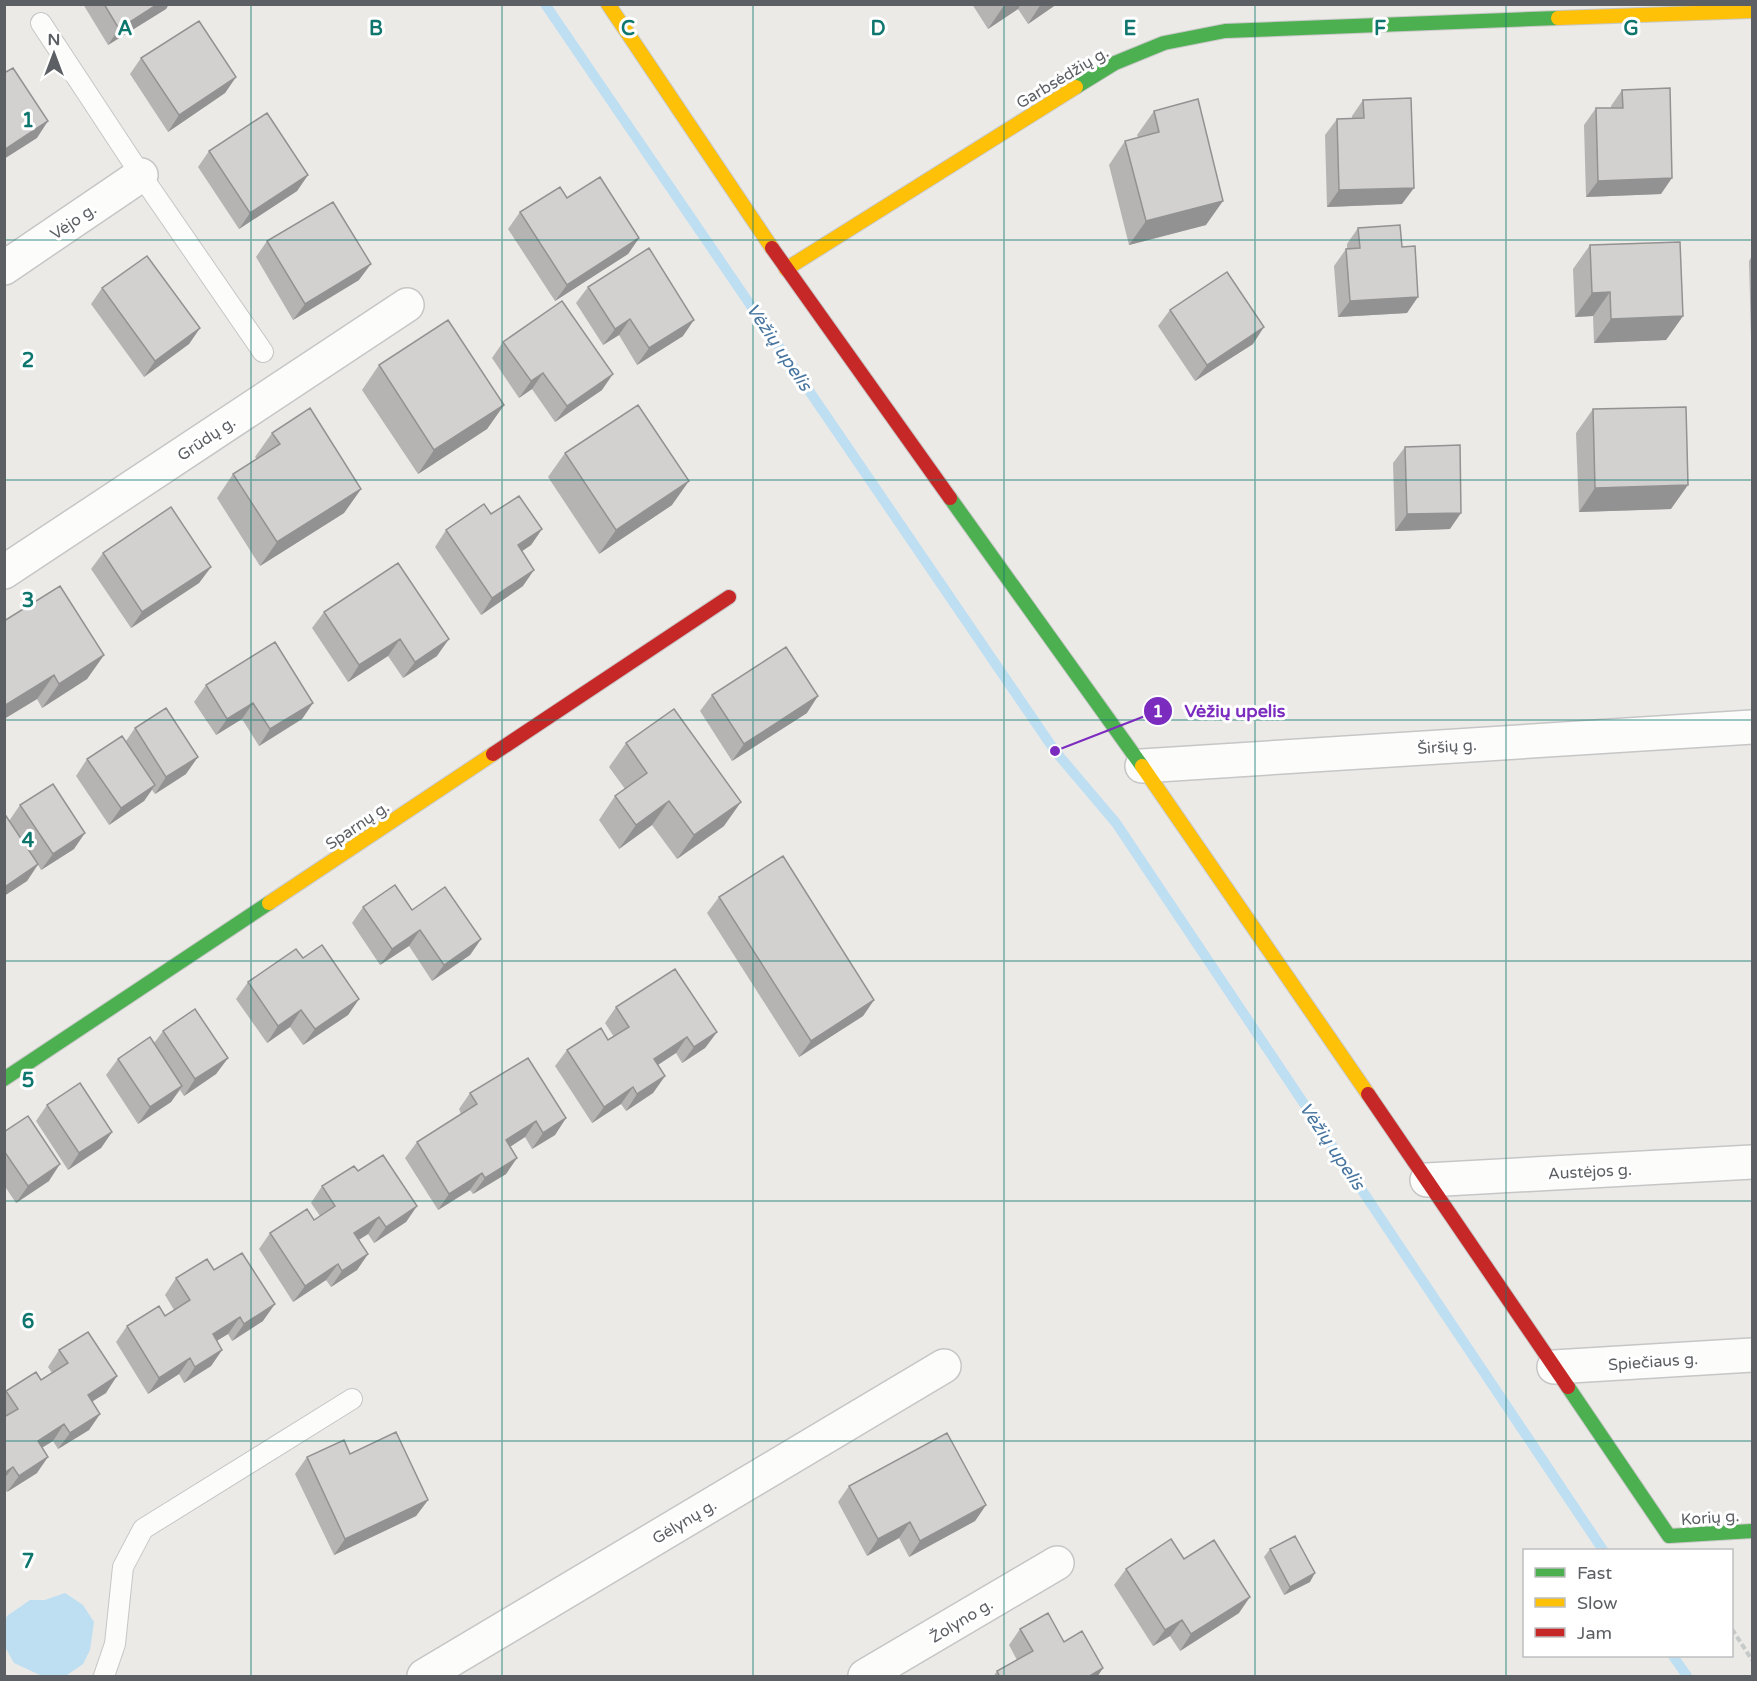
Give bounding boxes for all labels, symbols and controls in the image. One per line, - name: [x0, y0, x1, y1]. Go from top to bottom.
- text: A: [118, 17, 133, 41]
- text: B: [369, 17, 383, 41]
- text: C: [621, 17, 635, 41]
- text: D: [870, 17, 886, 41]
- text: E: [1124, 17, 1137, 41]
- text: F: [1374, 17, 1386, 41]
- text: G: [1623, 17, 1639, 41]
- north arrow: [24, 24, 84, 84]
- text: N: [48, 30, 60, 50]
- street label: Garbsėdžių g.: [1013, 42, 1112, 113]
- text: 1: [22, 109, 34, 133]
- street label: Vėjo g.: [47, 199, 100, 245]
- water label: Vėžių upelis: [742, 299, 817, 396]
- text: 2: [22, 349, 34, 373]
- street label: Grūdų g.: [174, 412, 240, 466]
- text: 3: [22, 589, 34, 613]
- callout: Vėžių upelis: [1143, 693, 1297, 729]
- text: 1: [1152, 700, 1164, 722]
- text: Vėžių upelis: [1185, 700, 1286, 722]
- street label: Širšių g.: [1417, 735, 1478, 759]
- street label: Sparnų g.: [322, 797, 393, 854]
- text: 4: [22, 829, 35, 853]
- text: 5: [22, 1069, 34, 1093]
- water label: Vėžių upelis: [1295, 1098, 1370, 1195]
- street label: Austėjos g.: [1548, 1160, 1633, 1184]
- text: 6: [22, 1310, 34, 1334]
- street label: Spiečiaus g.: [1607, 1349, 1699, 1375]
- street label: Gėlynų g.: [649, 1495, 720, 1549]
- street label: Korių g.: [1680, 1506, 1740, 1530]
- legend: [1523, 1549, 1733, 1657]
- text: 7: [22, 1550, 34, 1574]
- text: Fast: [1577, 1562, 1612, 1584]
- text: Slow: [1577, 1592, 1618, 1614]
- street label: Žolyno g.: [926, 1594, 997, 1648]
- text: Jam: [1577, 1622, 1612, 1644]

